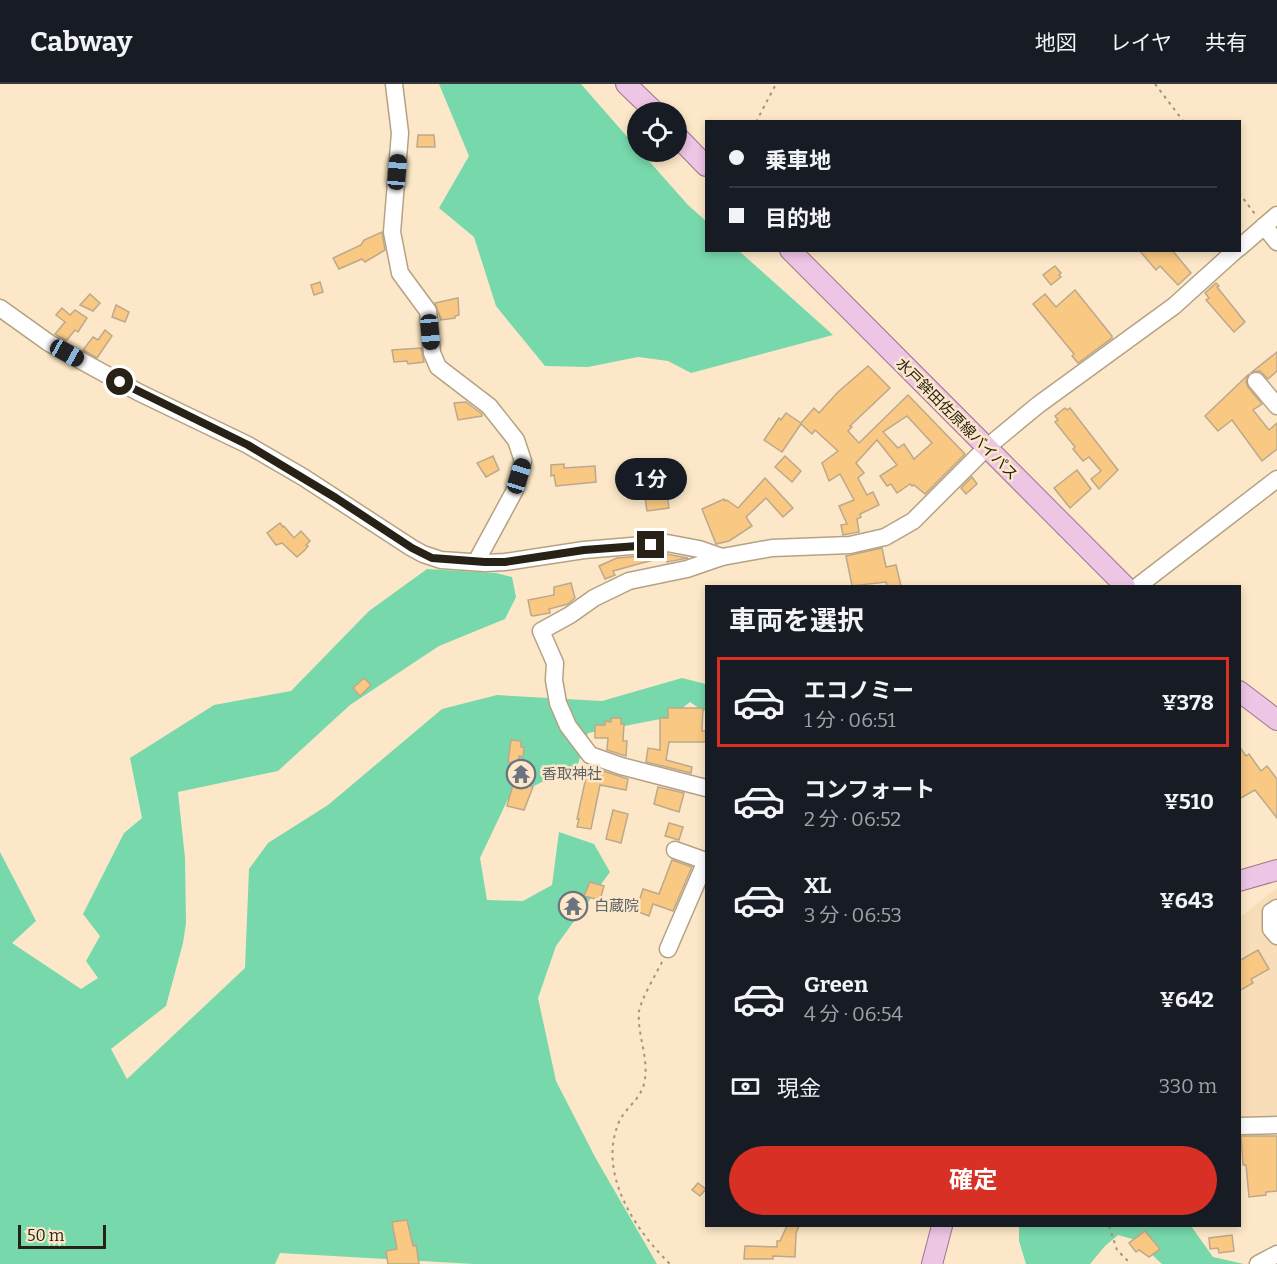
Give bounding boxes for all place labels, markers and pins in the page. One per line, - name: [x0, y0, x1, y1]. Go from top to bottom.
- temple icon: 香取神社: [505, 758, 537, 790]
- place label: 香取神社: [542, 765, 602, 783]
- temple icon: 白蔵院: [557, 890, 589, 922]
- place label: 白蔵院: [594, 897, 639, 915]

